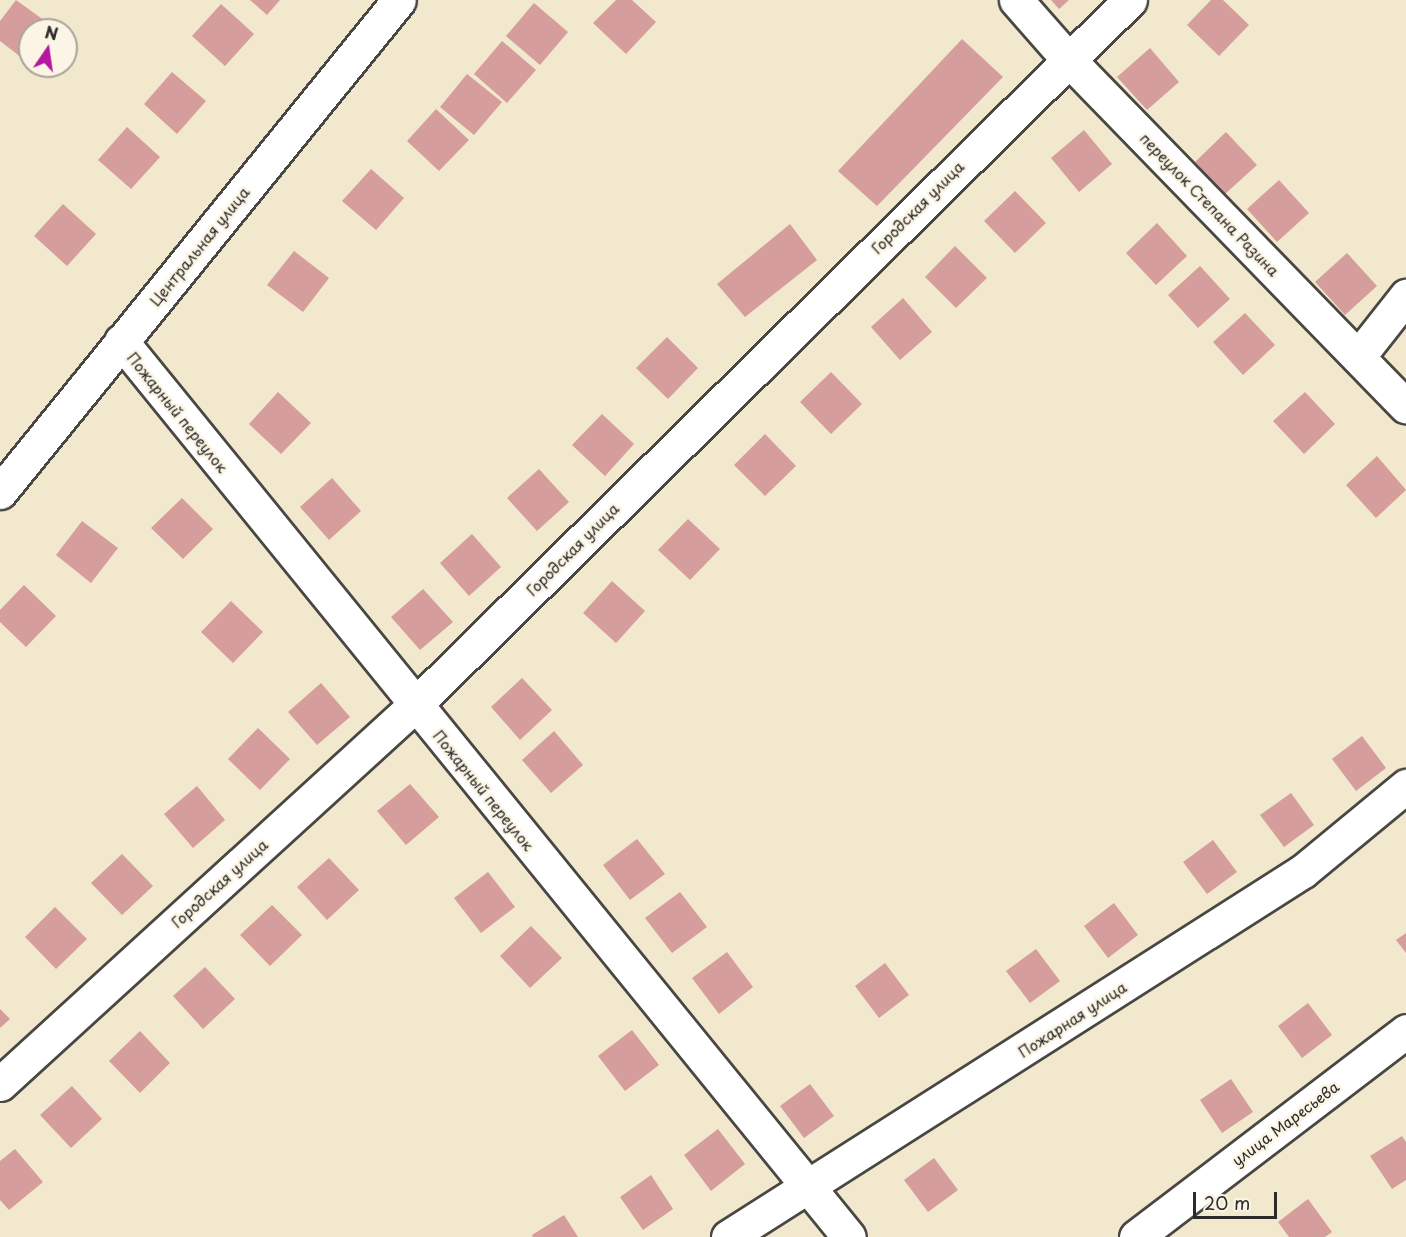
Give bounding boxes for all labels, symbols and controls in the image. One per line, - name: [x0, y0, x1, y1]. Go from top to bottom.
- north arrow: [18, 18, 78, 78]
- text: N: [43, 19, 60, 46]
- street label: переулок Степана Разина: [1137, 128, 1283, 280]
- street label: Городская улица: [867, 157, 967, 257]
- street label: Центральная улица: [145, 183, 253, 309]
- street label: Пожарный переулок: [124, 348, 232, 476]
- street label: Городская улица: [522, 499, 622, 599]
- street label: Пожарный переулок: [430, 726, 538, 854]
- street label: Городская улица: [167, 835, 271, 931]
- street label: Пожарная улица: [1014, 977, 1130, 1061]
- street label: улица Маресьева: [1228, 1077, 1342, 1169]
- scale bar: [1196, 1180, 1280, 1218]
- text: 20 m: [1204, 1189, 1250, 1216]

